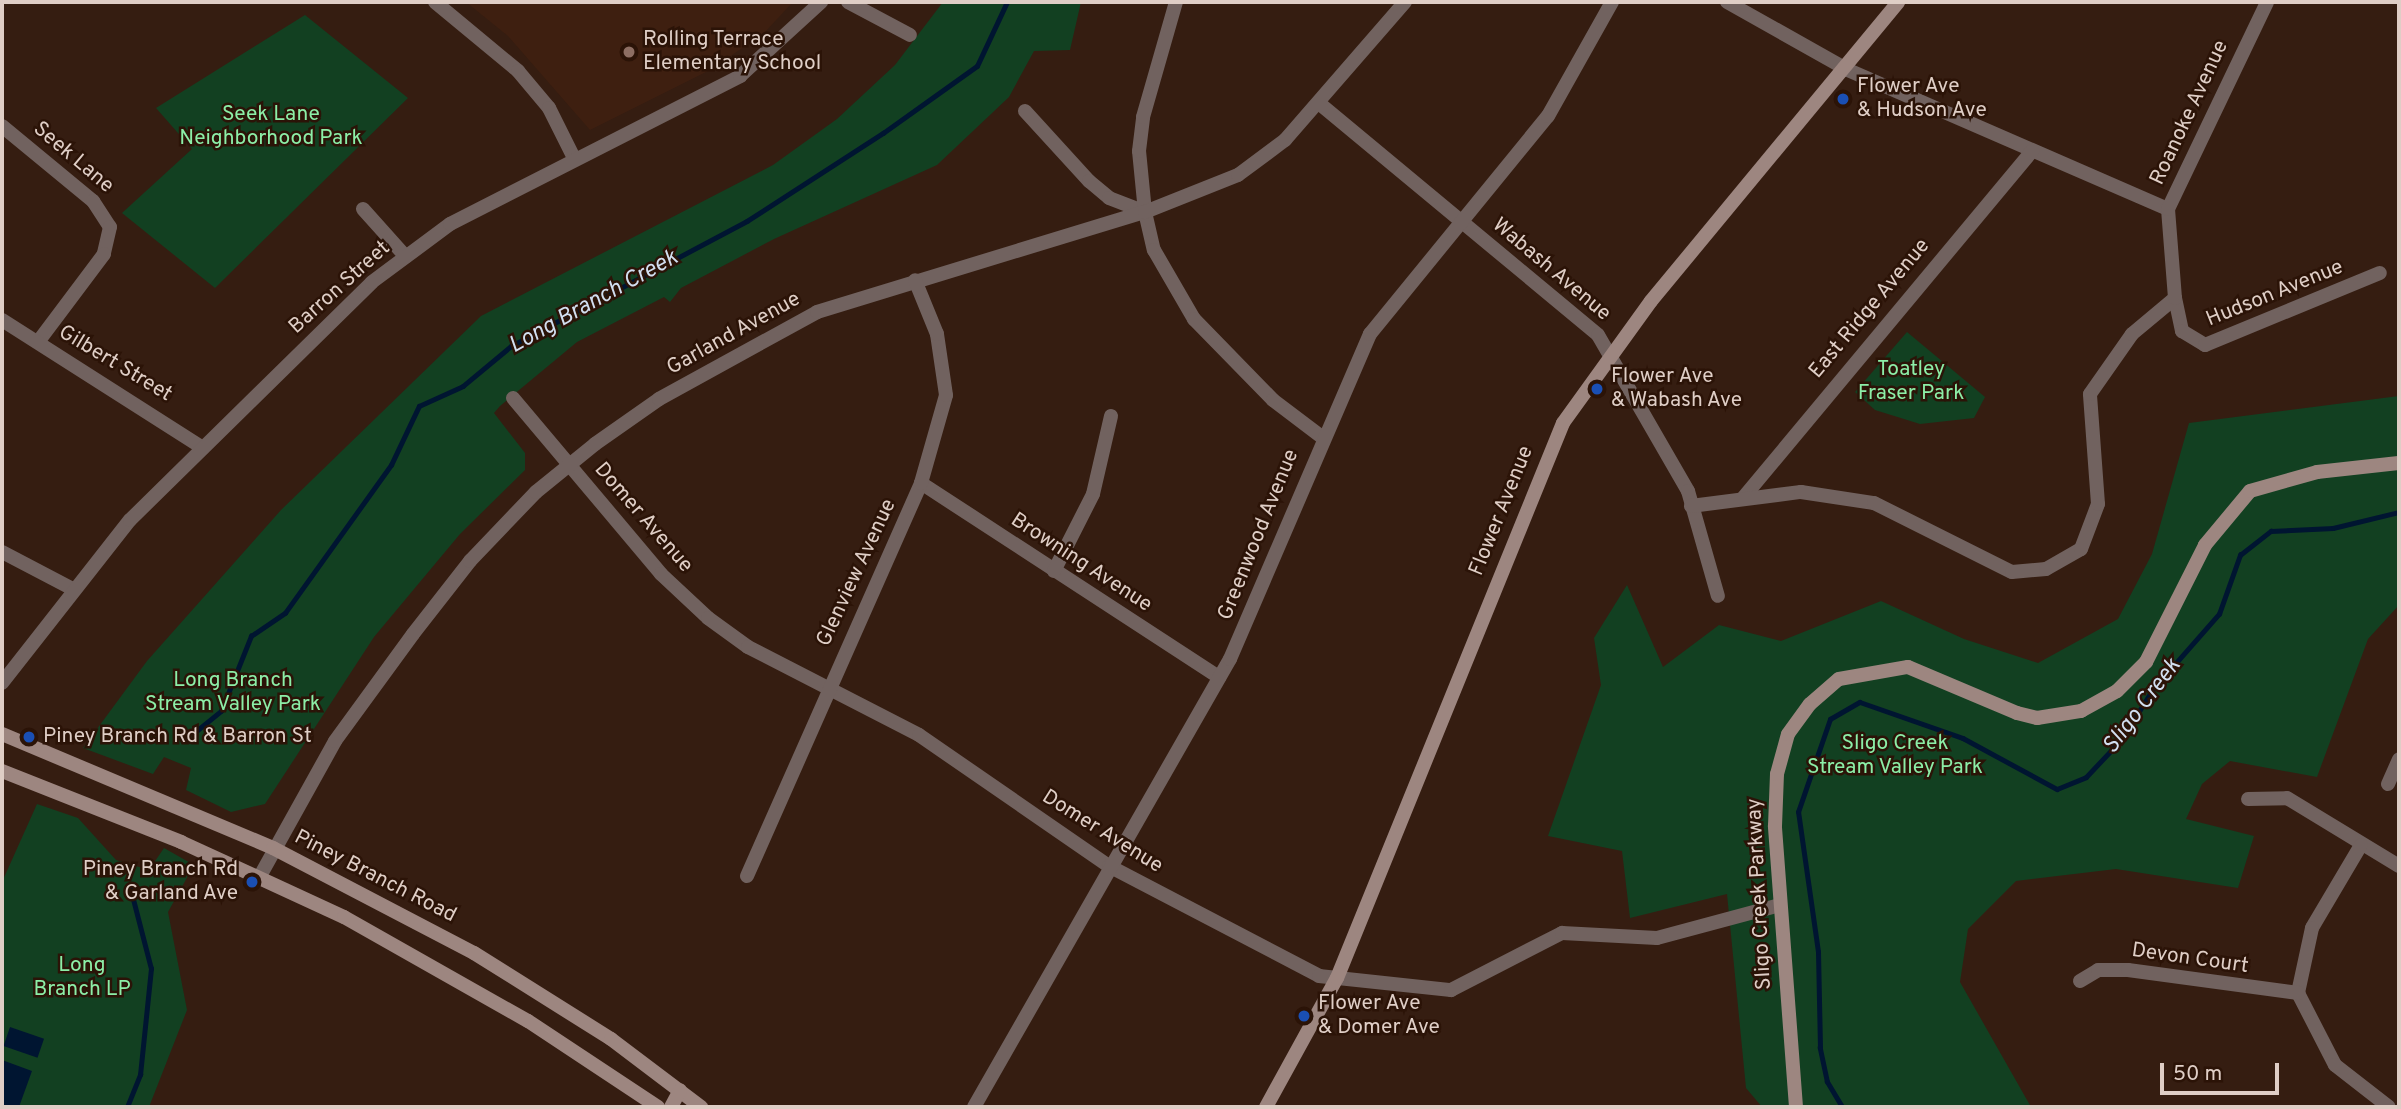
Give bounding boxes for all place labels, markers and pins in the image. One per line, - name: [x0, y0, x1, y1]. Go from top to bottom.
- place label: Rolling Terrace Elementary School: [643, 27, 821, 77]
- marker: Rolling Terrace Elementary School: [621, 44, 637, 60]
- place label: Flower Ave & Hudson Ave: [1857, 74, 1988, 124]
- marker: Flower Ave & Hudson Ave: [1835, 91, 1851, 107]
- place label: Flower Ave & Wabash Ave: [1611, 364, 1743, 414]
- marker: Flower Ave & Wabash Ave: [1589, 381, 1605, 397]
- place label: Piney Branch Rd & Barron St: [43, 724, 312, 750]
- marker: Piney Branch Rd & Barron St: [21, 729, 37, 745]
- place label: Piney Branch Rd & Garland Ave: [83, 857, 238, 907]
- marker: Piney Branch Rd & Garland Ave: [244, 874, 260, 890]
- place label: Flower Ave & Domer Ave: [1318, 991, 1441, 1041]
- marker: Flower Ave & Domer Ave: [1296, 1008, 1312, 1024]

